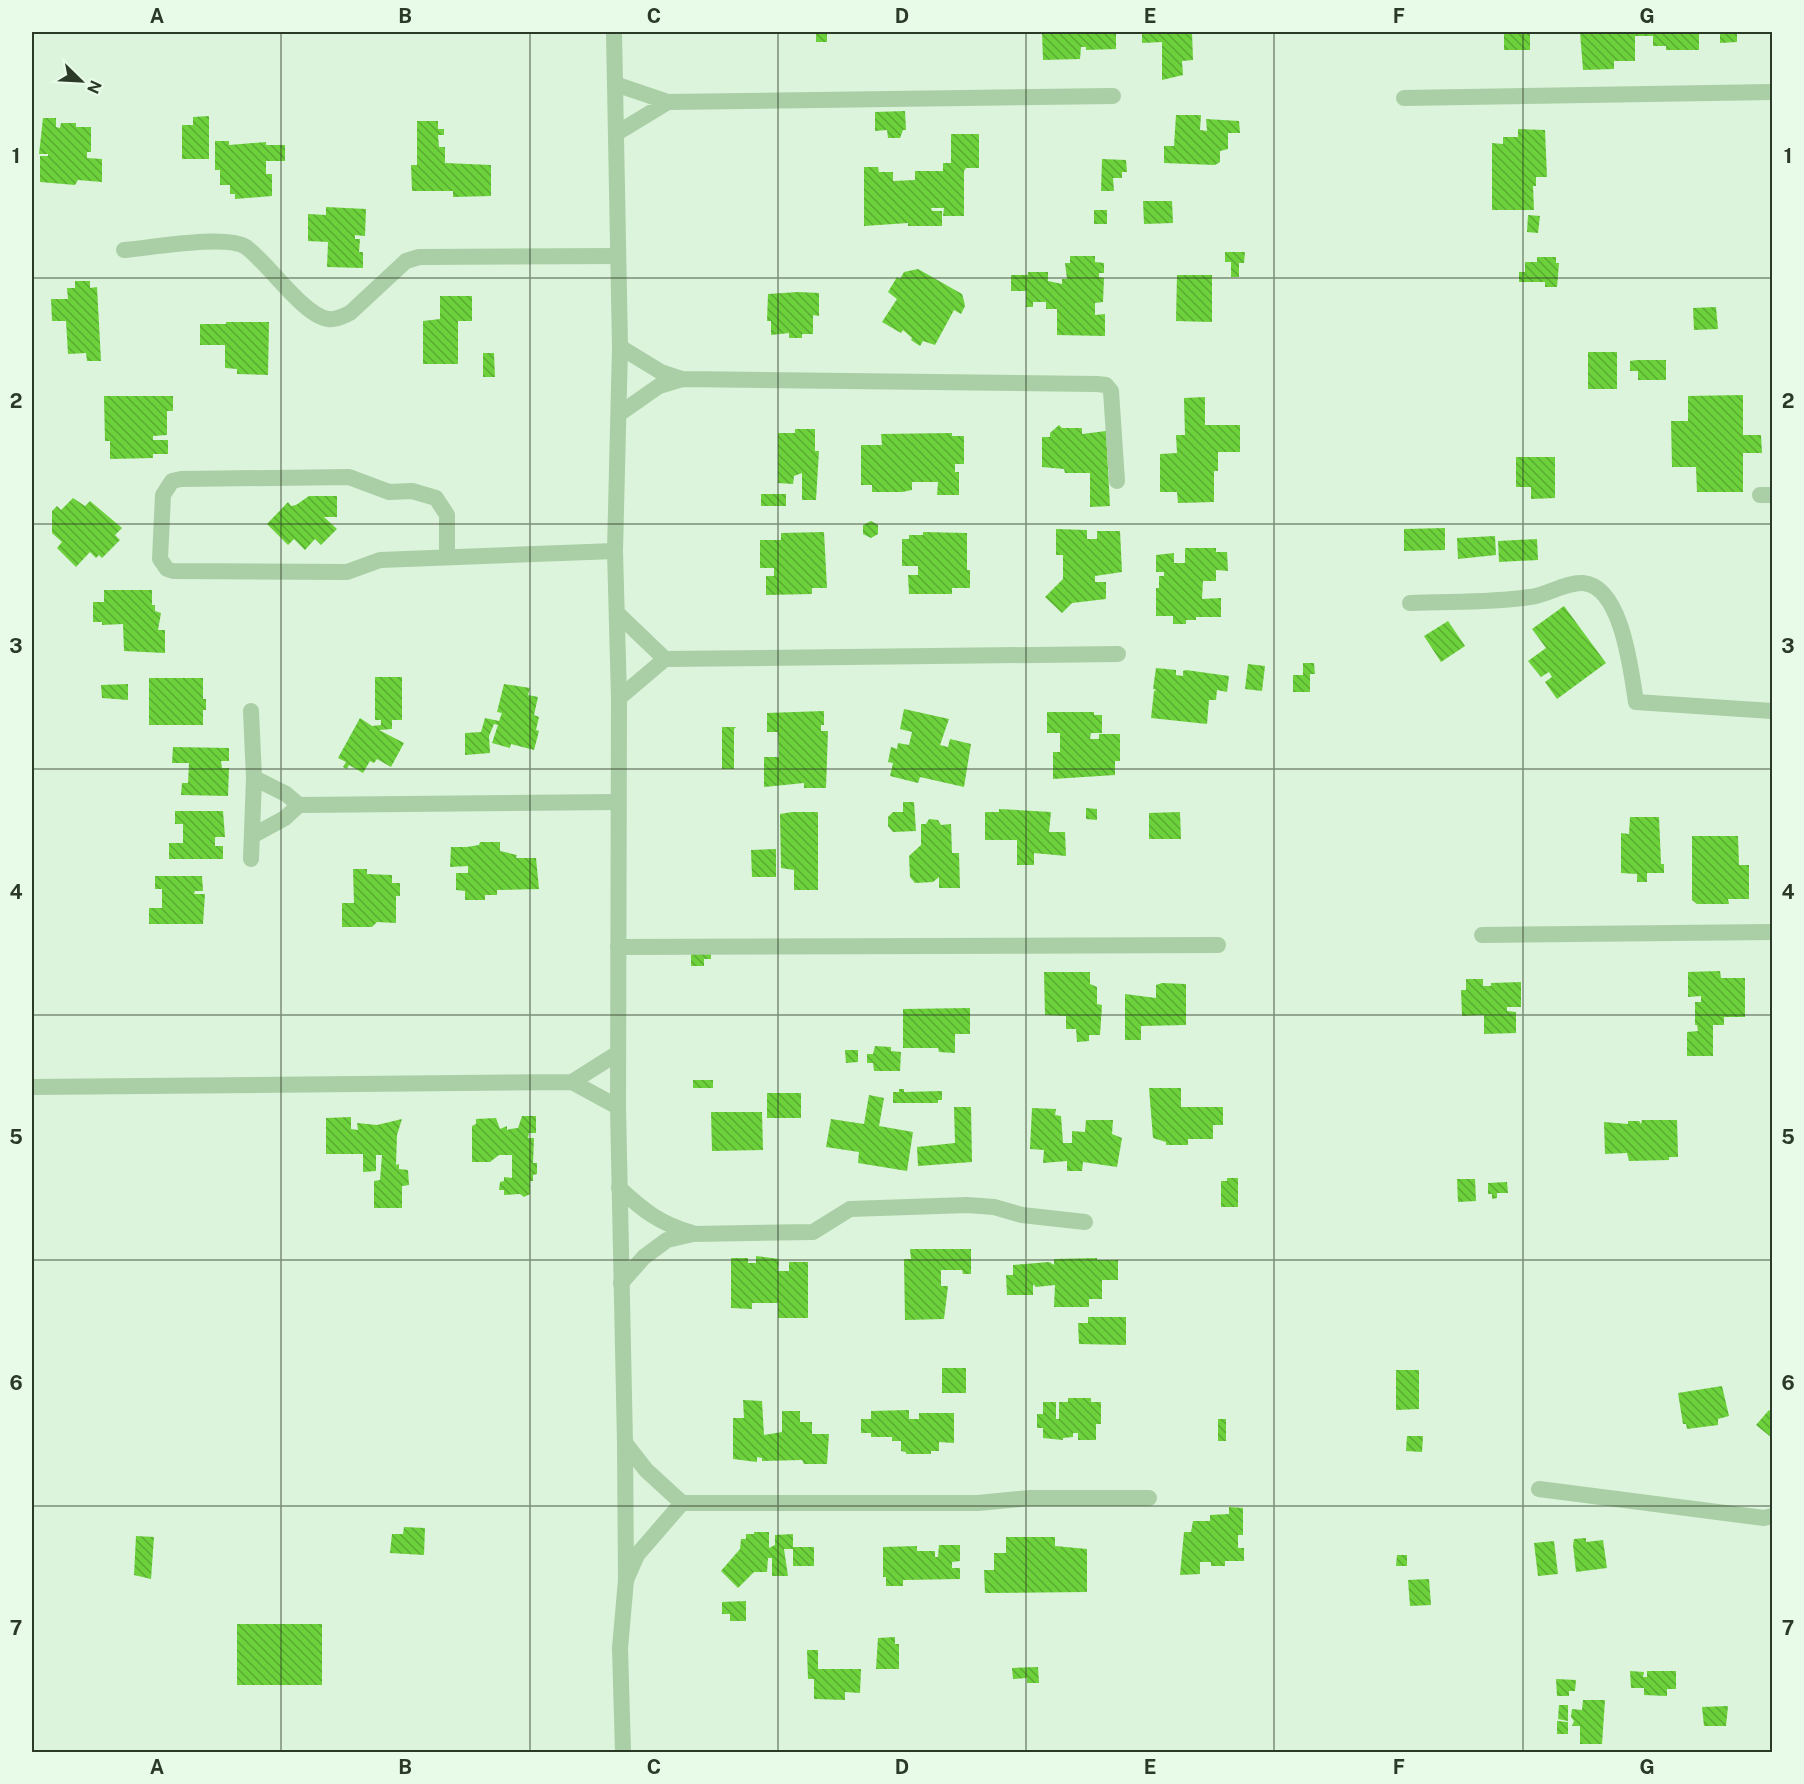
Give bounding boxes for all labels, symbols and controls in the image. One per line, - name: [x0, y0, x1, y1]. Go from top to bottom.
- text: A: [150, 4, 164, 28]
- text: B: [398, 4, 412, 28]
- text: C: [647, 4, 661, 28]
- text: D: [895, 4, 909, 28]
- text: E: [1144, 4, 1156, 28]
- text: F: [1393, 4, 1405, 28]
- text: G: [1639, 4, 1655, 28]
- north arrow: [51, 51, 111, 111]
- text: N: [83, 77, 105, 96]
- text: 1: [12, 144, 20, 168]
- text: 1: [1784, 144, 1792, 168]
- text: 2: [10, 389, 22, 413]
- text: 2: [1782, 389, 1794, 413]
- text: 3: [9, 634, 23, 658]
- text: 3: [1781, 634, 1795, 658]
- text: 4: [9, 880, 23, 904]
- text: 4: [1781, 880, 1795, 904]
- text: 5: [9, 1125, 23, 1149]
- text: 5: [1781, 1125, 1795, 1149]
- text: 6: [9, 1371, 23, 1395]
- text: 6: [1781, 1371, 1795, 1395]
- text: 7: [10, 1616, 22, 1640]
- text: 7: [1782, 1616, 1794, 1640]
- text: A: [150, 1755, 164, 1779]
- text: B: [398, 1755, 412, 1779]
- text: C: [647, 1755, 661, 1779]
- text: D: [895, 1755, 909, 1779]
- text: E: [1144, 1755, 1156, 1779]
- text: F: [1393, 1755, 1405, 1779]
- text: G: [1639, 1755, 1655, 1779]

